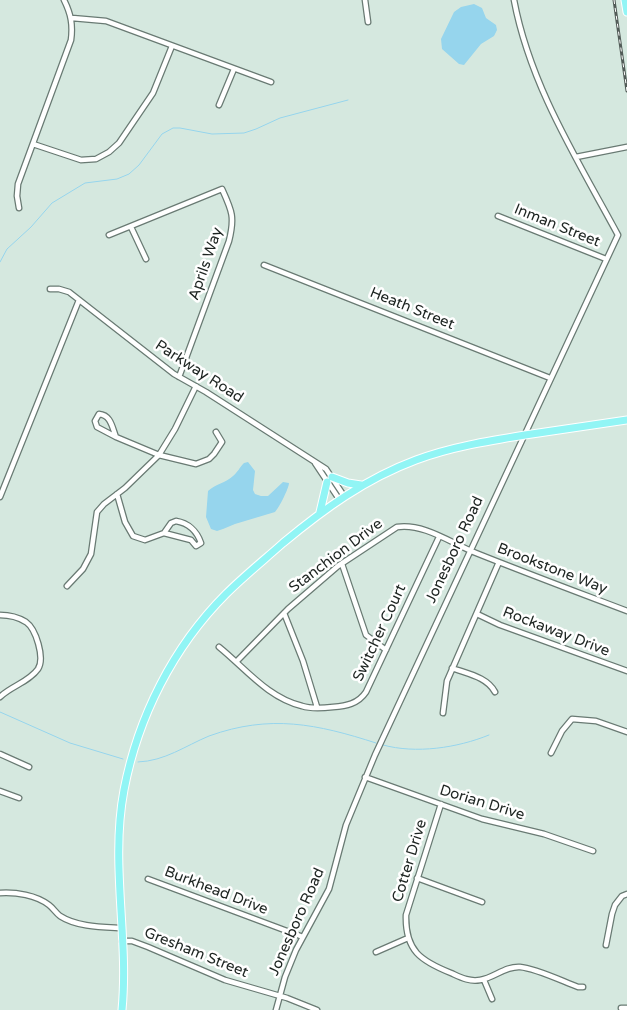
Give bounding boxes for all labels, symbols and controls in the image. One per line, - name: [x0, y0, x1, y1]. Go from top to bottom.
- street label: Inman Street: [511, 201, 603, 251]
- street label: Aprils Way: [185, 225, 227, 303]
- street label: Heath Street: [367, 284, 457, 334]
- street label: Parkway Road: [151, 337, 247, 407]
- street label: Jonesboro Road: [422, 494, 488, 606]
- street label: Stanchion Drive: [286, 515, 386, 597]
- street label: Brookstone Way: [494, 540, 610, 598]
- street label: Switcher Court: [350, 582, 410, 684]
- street label: Rockaway Drive: [500, 603, 612, 661]
- street label: Dorian Drive: [437, 782, 527, 824]
- street label: Cotter Drive: [389, 817, 431, 905]
- street label: Burkhead Drive: [162, 863, 270, 919]
- street label: Jonesboro Road: [265, 865, 329, 979]
- street label: Gresham Street: [141, 924, 251, 982]

